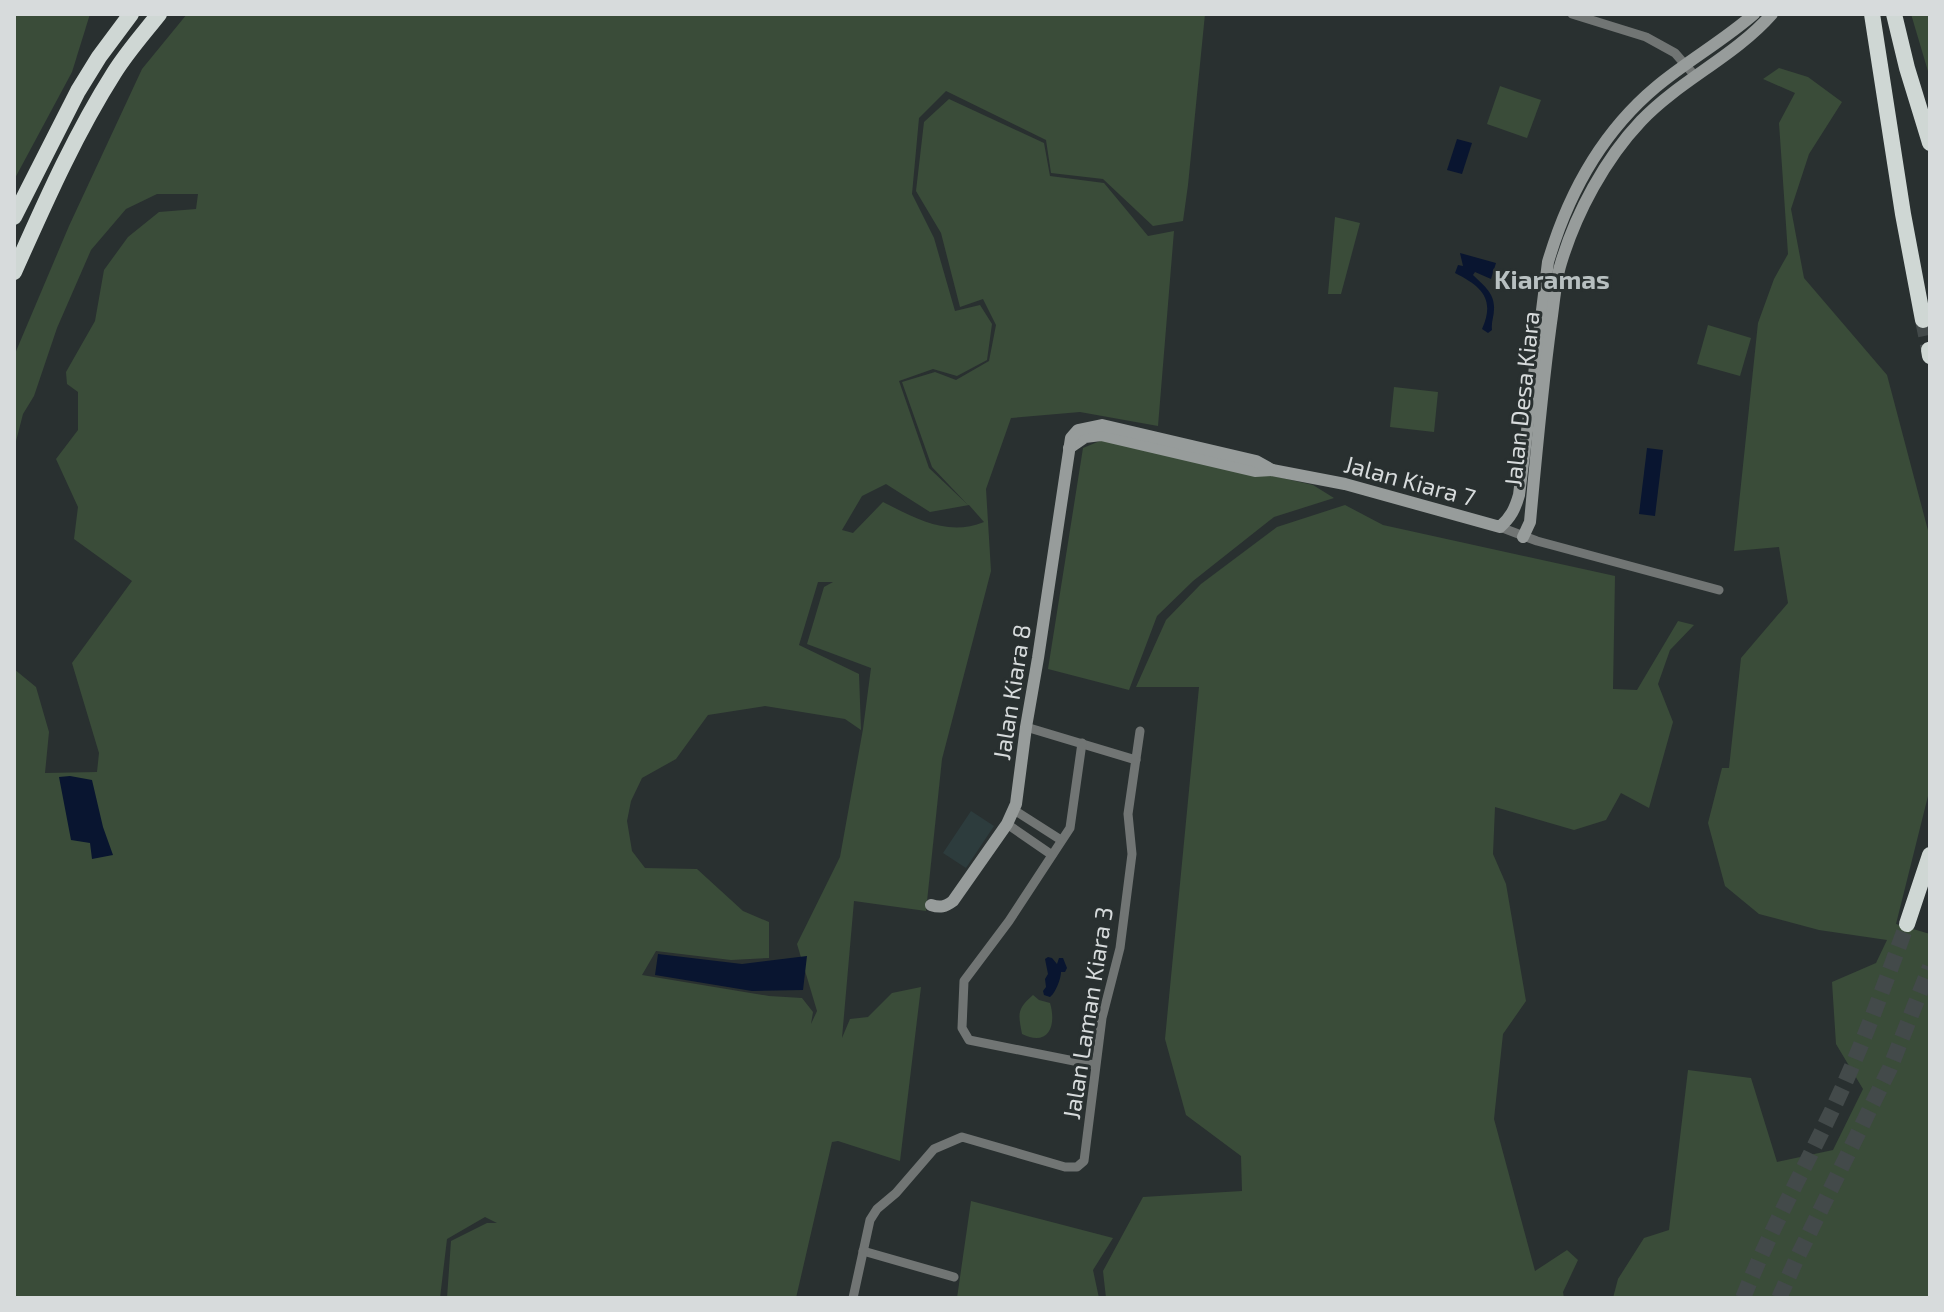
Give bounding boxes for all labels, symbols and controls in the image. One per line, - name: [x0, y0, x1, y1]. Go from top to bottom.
- district label: Kiaramas: [1494, 263, 1610, 294]
- street label: Jalan Desa Kiara: [1497, 310, 1545, 488]
- street label: Jalan Kiara 7: [1341, 449, 1479, 511]
- street label: Jalan Kiara 8: [986, 622, 1036, 762]
- street label: Jalan Laman Kiara 3: [1056, 905, 1118, 1121]

